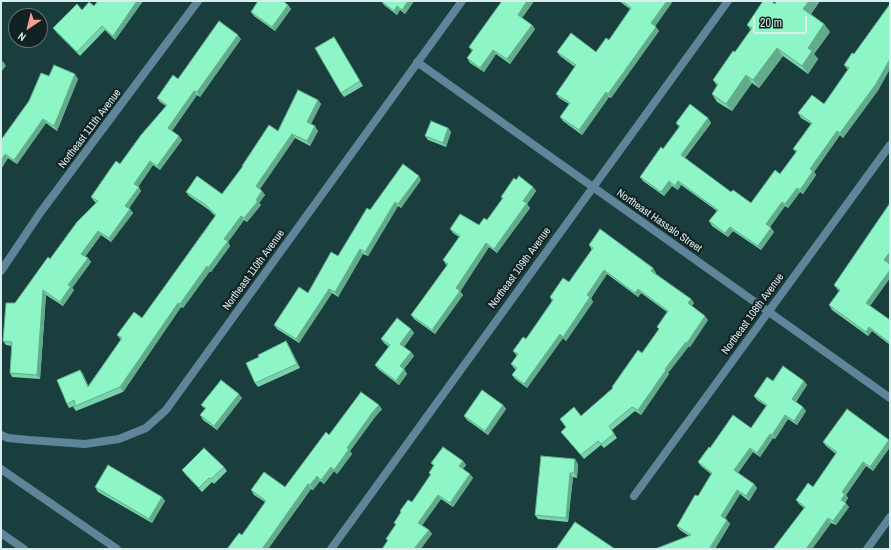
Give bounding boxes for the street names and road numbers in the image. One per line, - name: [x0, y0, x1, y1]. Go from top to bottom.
- street label: Northeast 111th Avenue: [56, 87, 124, 171]
- street label: Northeast Hassalo Street: [614, 187, 704, 255]
- street label: Northeast 109th Avenue: [486, 225, 554, 311]
- street label: Northeast 110th Avenue: [220, 227, 288, 313]
- street label: Northeast 108th Avenue: [719, 271, 787, 357]

